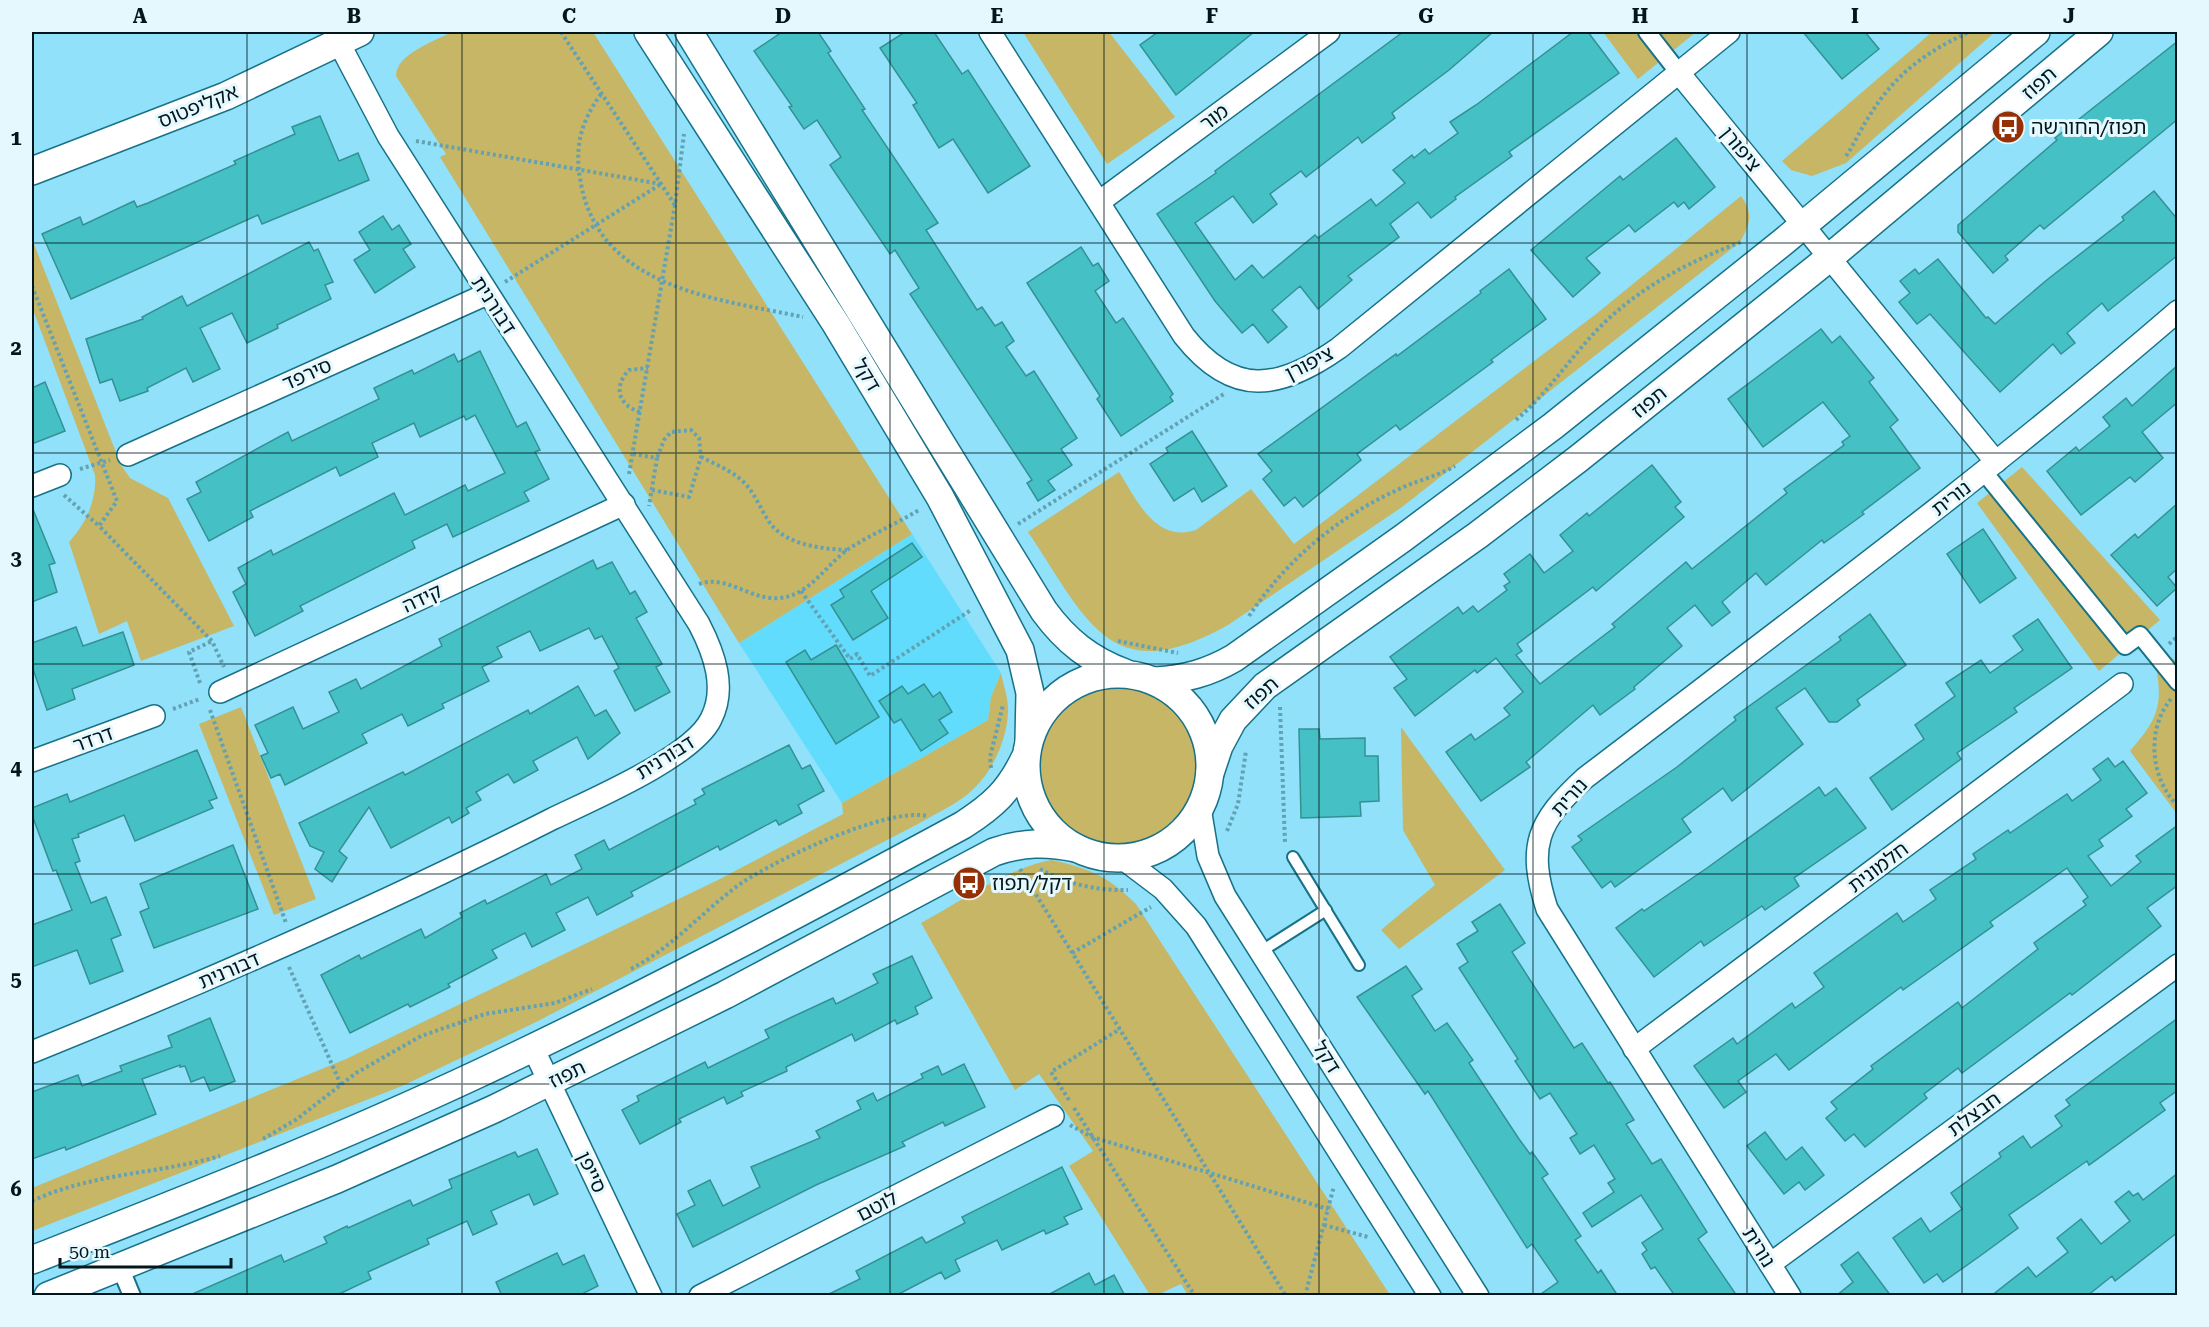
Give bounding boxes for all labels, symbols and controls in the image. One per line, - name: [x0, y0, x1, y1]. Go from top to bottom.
- text: A: [133, 4, 148, 28]
- text: B: [347, 4, 361, 28]
- text: C: [562, 4, 576, 28]
- text: D: [775, 4, 791, 28]
- text: E: [991, 4, 1004, 28]
- text: F: [1206, 4, 1218, 28]
- text: G: [1418, 4, 1434, 28]
- text: H: [1632, 4, 1648, 28]
- text: I: [1851, 4, 1859, 28]
- text: J: [2063, 4, 2075, 28]
- street label: תפוז: [2017, 62, 2061, 104]
- street label: אקליפטוס: [154, 79, 242, 133]
- street label: מור: [1195, 99, 1233, 135]
- bus stop icon: תפוז/החורשה: [1990, 109, 2026, 145]
- place label: תפוז/החורשה: [2031, 115, 2146, 139]
- street label: ציפורן: [1716, 122, 1766, 176]
- text: 1: [10, 126, 22, 150]
- street label: דבורנית: [466, 272, 522, 339]
- text: 2: [10, 336, 22, 360]
- street label: ציפורן: [1281, 341, 1337, 385]
- street label: סירפד: [279, 353, 335, 395]
- street label: דקל: [848, 354, 886, 396]
- street label: תפוז: [1627, 381, 1671, 423]
- street label: נורית: [1927, 475, 1975, 521]
- text: 3: [10, 546, 22, 570]
- street label: קידה: [398, 578, 446, 618]
- street label: תפוז: [1239, 672, 1283, 714]
- street label: דרדר: [70, 721, 117, 757]
- street label: דבורנית: [631, 730, 699, 784]
- text: 4: [10, 756, 22, 780]
- street label: נורית: [1546, 773, 1592, 821]
- street label: חלמונית: [1843, 837, 1913, 897]
- bus stop icon: דקל/תפוז: [951, 865, 987, 901]
- place label: דקל/תפוז: [992, 871, 1072, 895]
- street label: דבורנית: [195, 946, 263, 994]
- text: 5: [10, 967, 22, 991]
- street label: דקל: [1308, 1036, 1346, 1078]
- street label: תפוז: [545, 1055, 589, 1093]
- street label: חבצלת: [1943, 1087, 2005, 1141]
- street label: סייפן: [572, 1148, 612, 1196]
- text: 6: [10, 1177, 22, 1201]
- street label: לוטם: [853, 1186, 901, 1226]
- street label: נורית: [1737, 1222, 1781, 1272]
- scale bar: [60, 1231, 231, 1269]
- text: 50 m: [69, 1241, 110, 1262]

